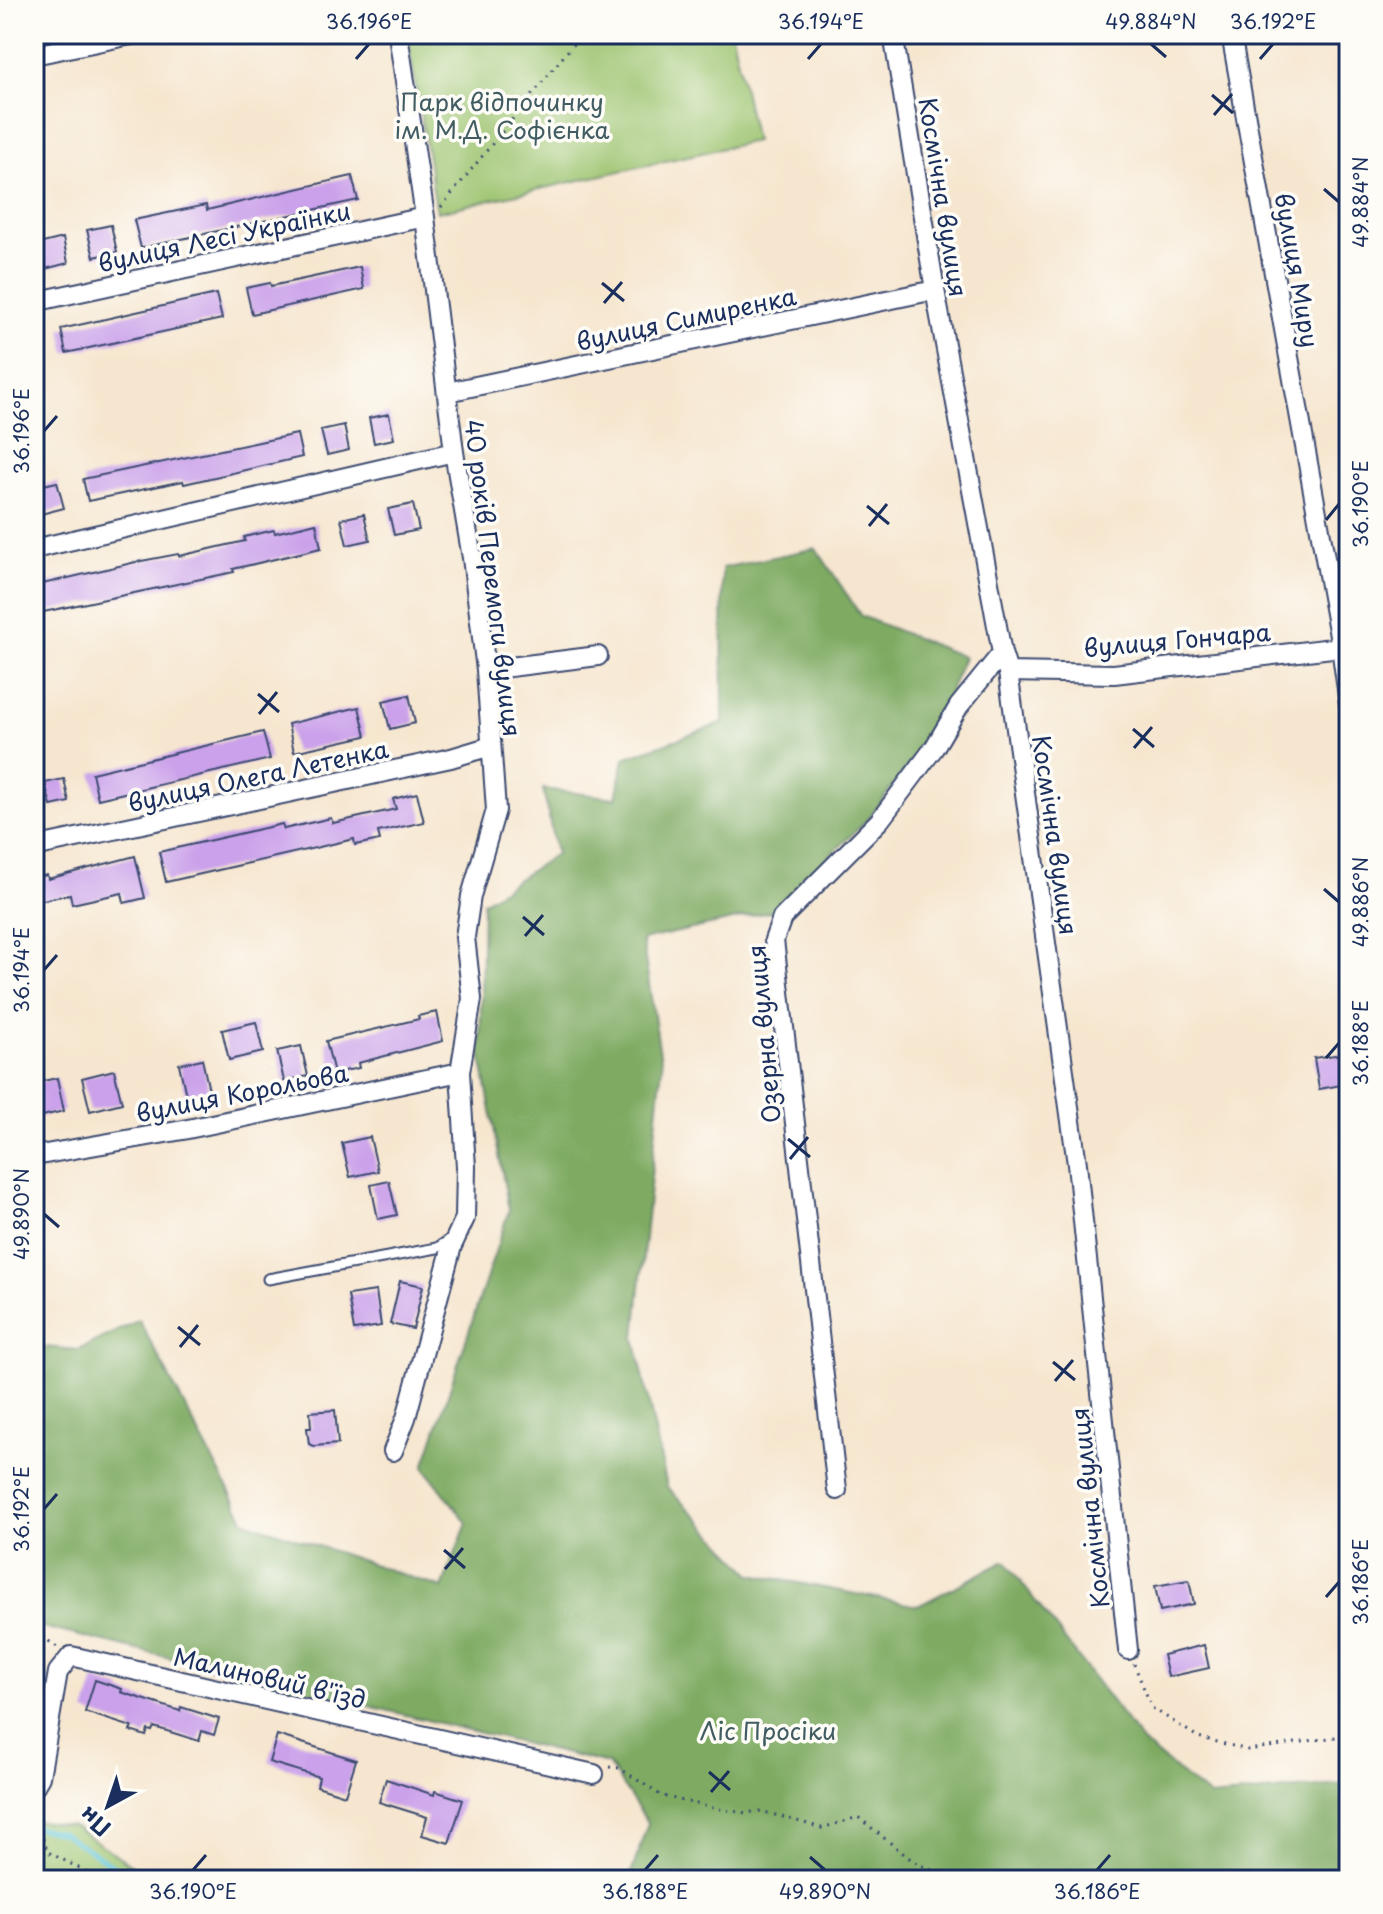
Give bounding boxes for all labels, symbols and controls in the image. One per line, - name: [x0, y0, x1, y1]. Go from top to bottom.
- text: 36.196°E: [326, 6, 412, 36]
- text: 36.194°E: [778, 6, 864, 36]
- text: 49.884°N: [1105, 6, 1197, 36]
- text: 36.192°E: [1230, 6, 1316, 36]
- park label: Парк відпочинку ім. М.Д. Софієнка: [394, 83, 610, 147]
- street label: Космічна вулиця: [910, 95, 978, 299]
- text: 49.884°N: [1345, 156, 1375, 248]
- street label: вулиця Миру: [1267, 190, 1329, 350]
- street label: вулиця Лесі Українки: [95, 192, 353, 280]
- street label: вулиця Симиренка: [573, 277, 799, 359]
- text: 36.196°E: [6, 388, 36, 474]
- street label: 40 років Перемоги вулиця: [457, 417, 531, 739]
- text: 36.190°E: [1345, 460, 1375, 548]
- street label: вулиця Гончара: [1082, 613, 1272, 665]
- street label: вулиця Олега Летенка: [124, 730, 392, 820]
- street label: Космічна вулиця: [1024, 733, 1088, 937]
- text: 49.886°N: [1345, 857, 1375, 947]
- text: 36.194°E: [6, 927, 36, 1013]
- street label: Озерна вулиця: [737, 943, 789, 1125]
- text: 36.188°E: [1345, 1000, 1375, 1086]
- street label: вулиця Корольова: [133, 1054, 351, 1130]
- text: 49.890°N: [6, 1168, 36, 1260]
- street label: Космічна вулиця: [1061, 1406, 1117, 1610]
- text: 36.192°E: [6, 1466, 36, 1552]
- text: 36.186°E: [1345, 1538, 1375, 1626]
- street label: Малиновий в'їзд: [170, 1637, 370, 1717]
- park label: Ліс Просіки: [700, 1712, 836, 1748]
- north arrow: [68, 1766, 148, 1846]
- text: Пн: [71, 1800, 117, 1845]
- text: 36.190°E: [149, 1876, 237, 1906]
- text: 36.188°E: [602, 1876, 688, 1906]
- text: 49.890°N: [779, 1876, 871, 1906]
- text: 36.186°E: [1053, 1876, 1141, 1906]

